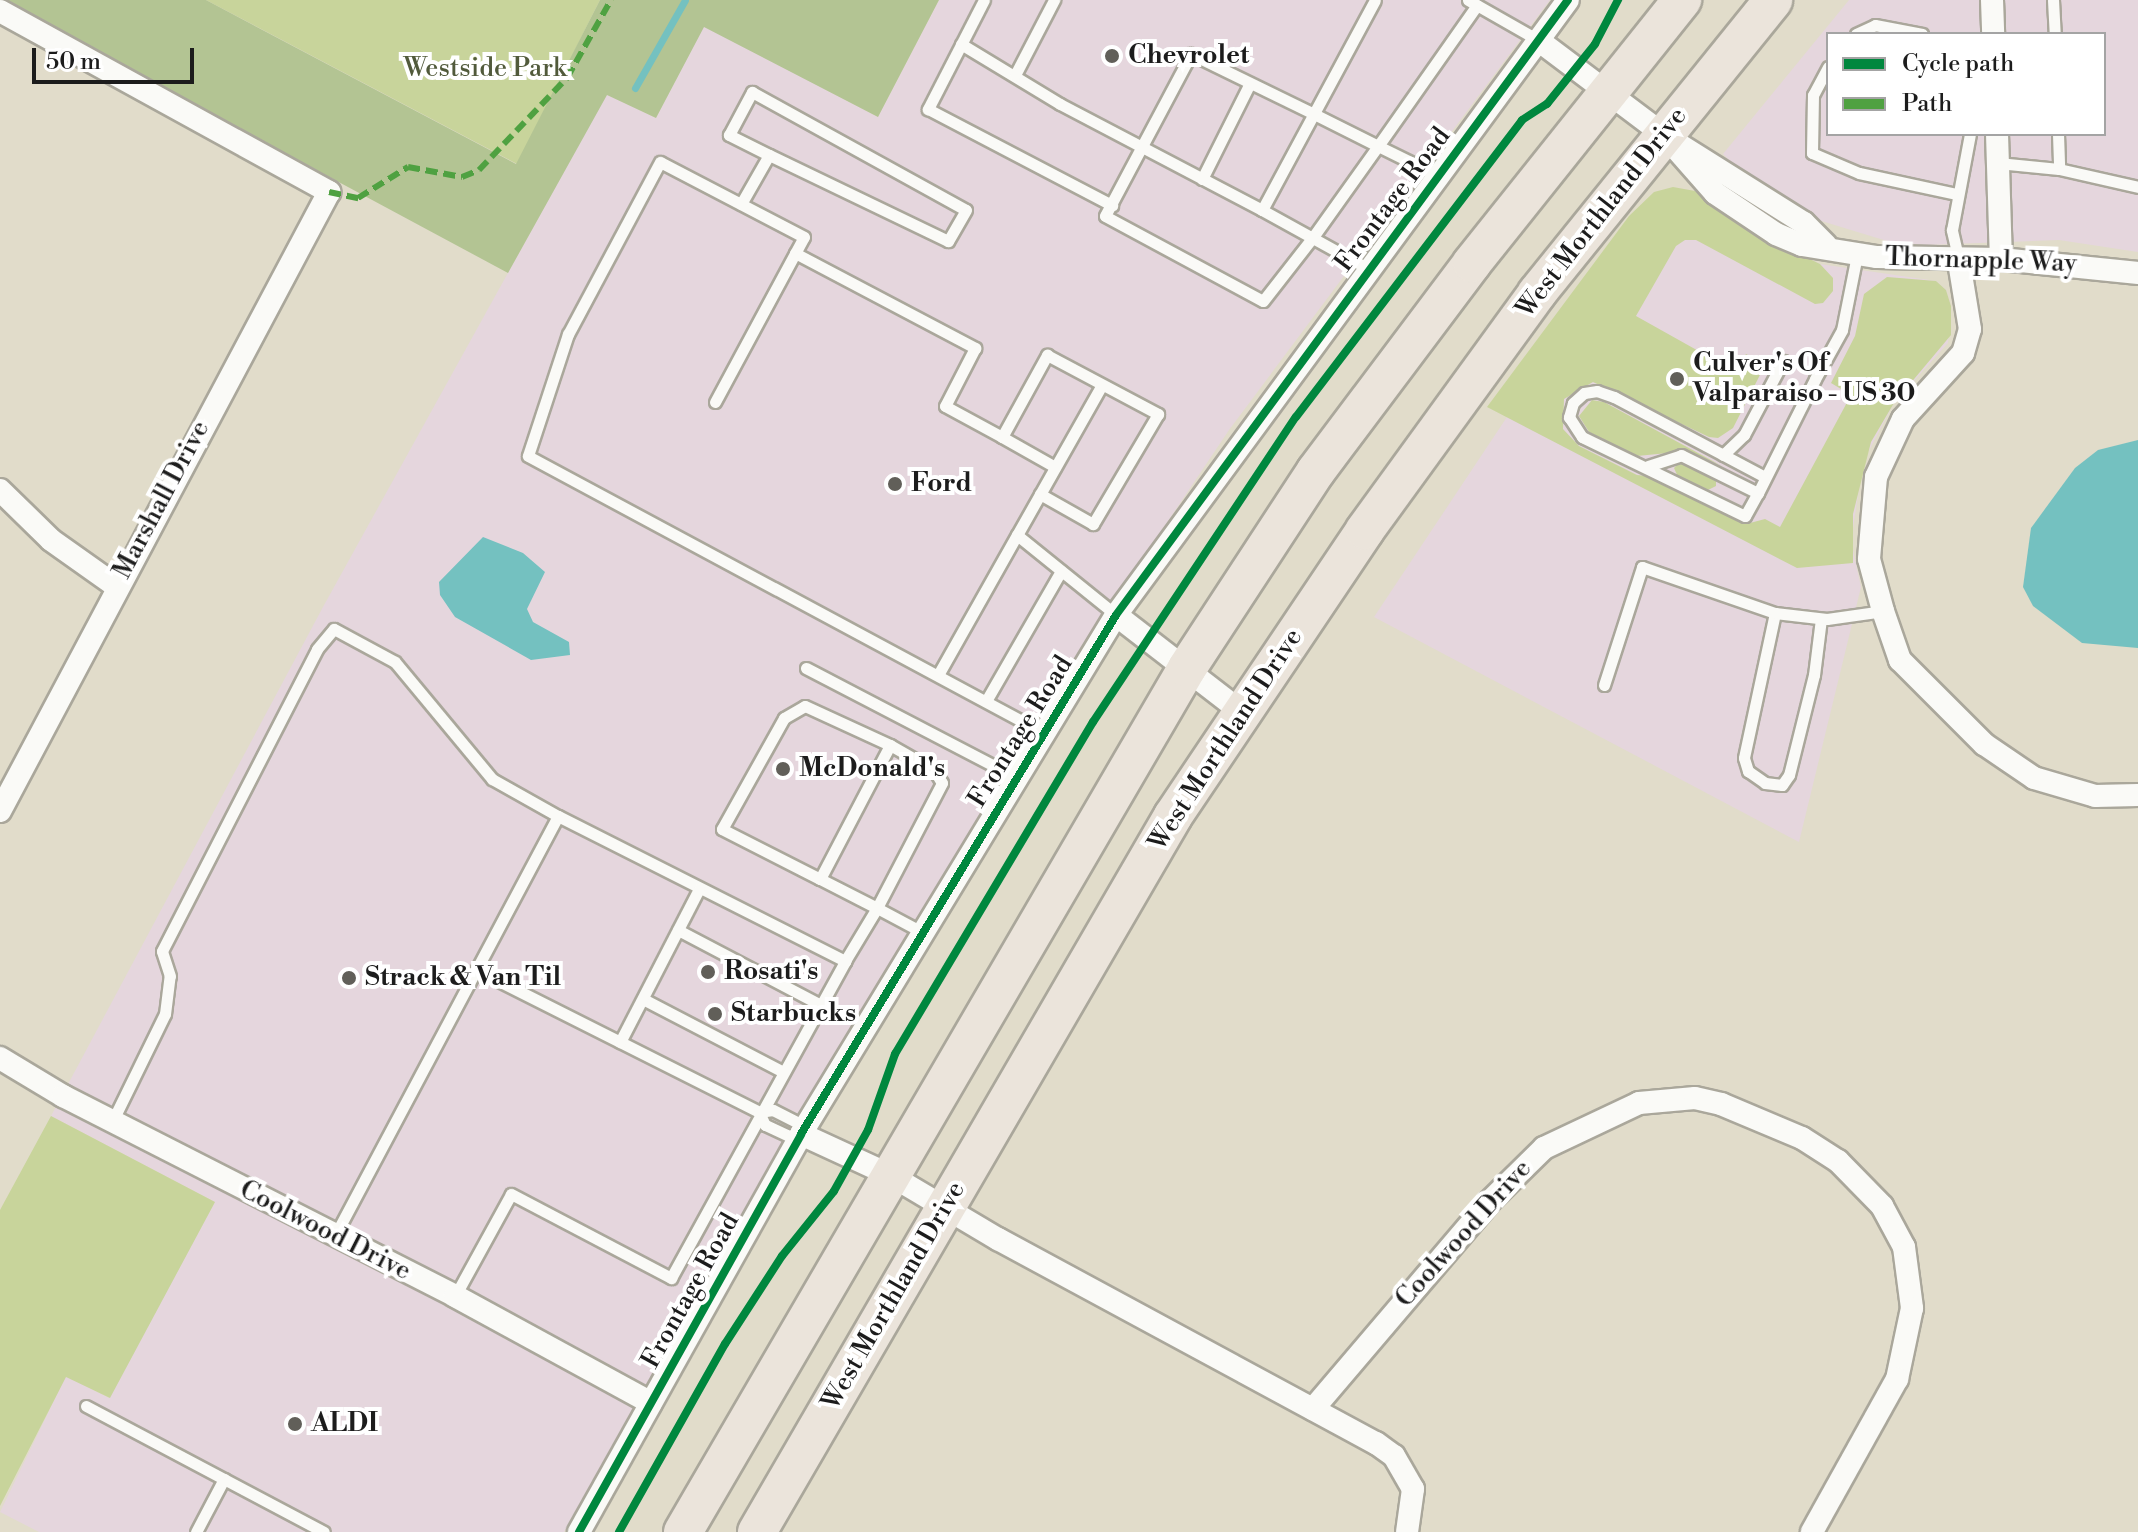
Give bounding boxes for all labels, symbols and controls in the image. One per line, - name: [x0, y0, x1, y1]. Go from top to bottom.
- scale bar: [36, 32, 198, 82]
- legend: [1826, 32, 2106, 136]
- place label: Chevrolet: [1128, 40, 1249, 72]
- text: 50 m: [46, 47, 101, 77]
- marker: Chevrolet: [1103, 47, 1121, 65]
- text: Cycle path: [1902, 49, 2014, 79]
- park label: Westside Park: [403, 53, 567, 85]
- text: Path: [1902, 89, 1952, 119]
- street label: West Morthland Drive: [1510, 102, 1694, 324]
- street label: Frontage Road: [1329, 122, 1457, 278]
- street label: Thornapple Way: [1885, 242, 2077, 280]
- place label: Culver's Of Valparaiso - US 30: [1693, 348, 1915, 410]
- marker: Culver's Of Valparaiso - US 30: [1668, 370, 1686, 388]
- street label: Marshall Drive: [107, 416, 217, 584]
- place label: Ford: [911, 468, 972, 500]
- marker: Ford: [886, 475, 904, 493]
- street label: West Morthland Drive: [1143, 623, 1309, 857]
- street label: Frontage Road: [962, 651, 1080, 813]
- place label: McDonald's: [799, 753, 945, 785]
- marker: McDonald's: [774, 760, 792, 778]
- place label: Rosati's: [724, 956, 818, 988]
- place label: Strack & Van Til: [365, 962, 561, 994]
- marker: Rosati's: [699, 963, 717, 981]
- marker: Strack & Van Til: [340, 969, 358, 987]
- place label: Starbucks: [731, 998, 856, 1030]
- marker: Starbucks: [706, 1005, 724, 1023]
- street label: Coolwood Drive: [1390, 1154, 1538, 1314]
- street label: Coolwood Drive: [234, 1174, 416, 1288]
- street label: West Morthland Drive: [816, 1176, 972, 1416]
- street label: Frontage Road: [636, 1208, 746, 1374]
- place label: ALDI: [311, 1408, 378, 1440]
- marker: ALDI: [286, 1415, 304, 1433]

